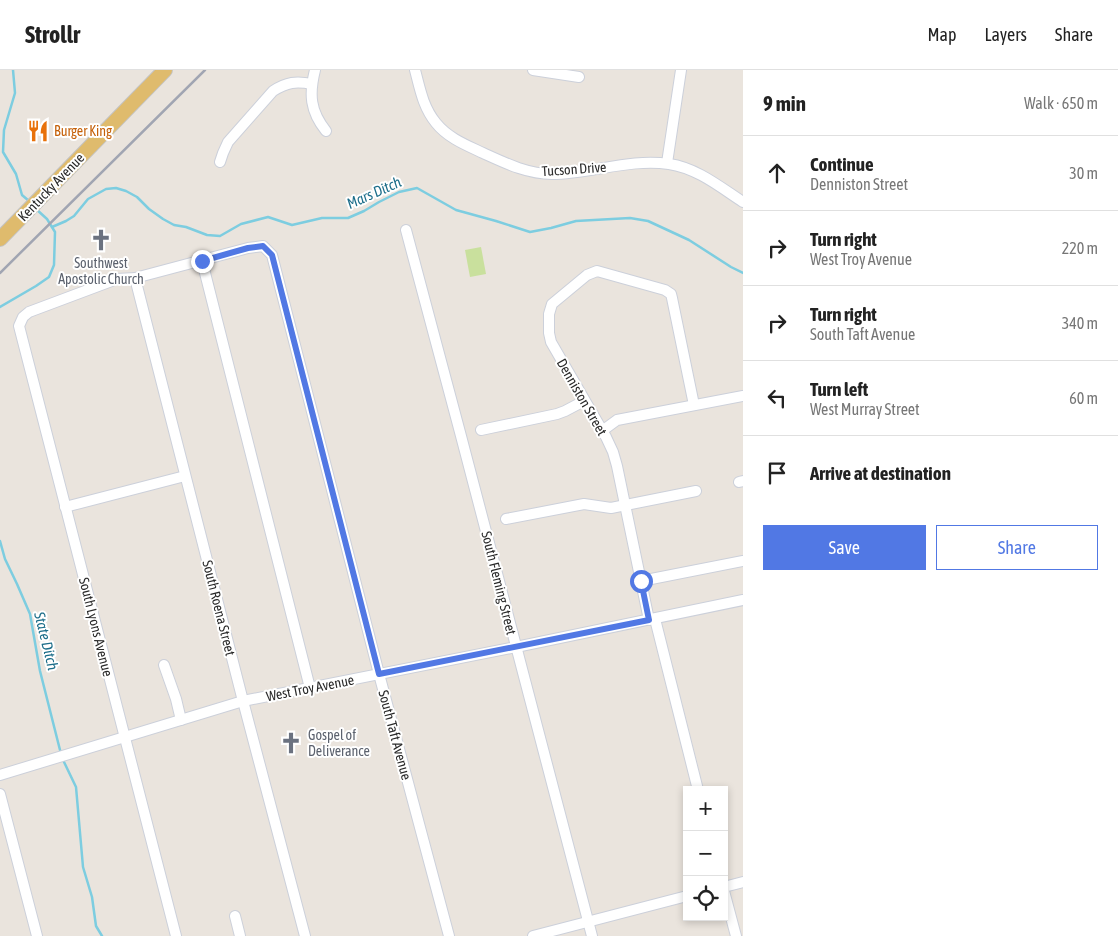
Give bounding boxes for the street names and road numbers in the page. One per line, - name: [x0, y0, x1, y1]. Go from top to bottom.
- street label: Kentucky Avenue: [15, 150, 87, 224]
- street label: Tucson Drive: [541, 159, 607, 179]
- street label: Denniston Street: [554, 356, 610, 438]
- street label: South Fleming Street: [478, 530, 520, 636]
- street label: South Roena Street: [199, 559, 239, 657]
- street label: South Lyons Avenue: [76, 576, 116, 678]
- street label: West Troy Avenue: [265, 672, 355, 704]
- street label: South Taft Avenue: [375, 688, 415, 782]

